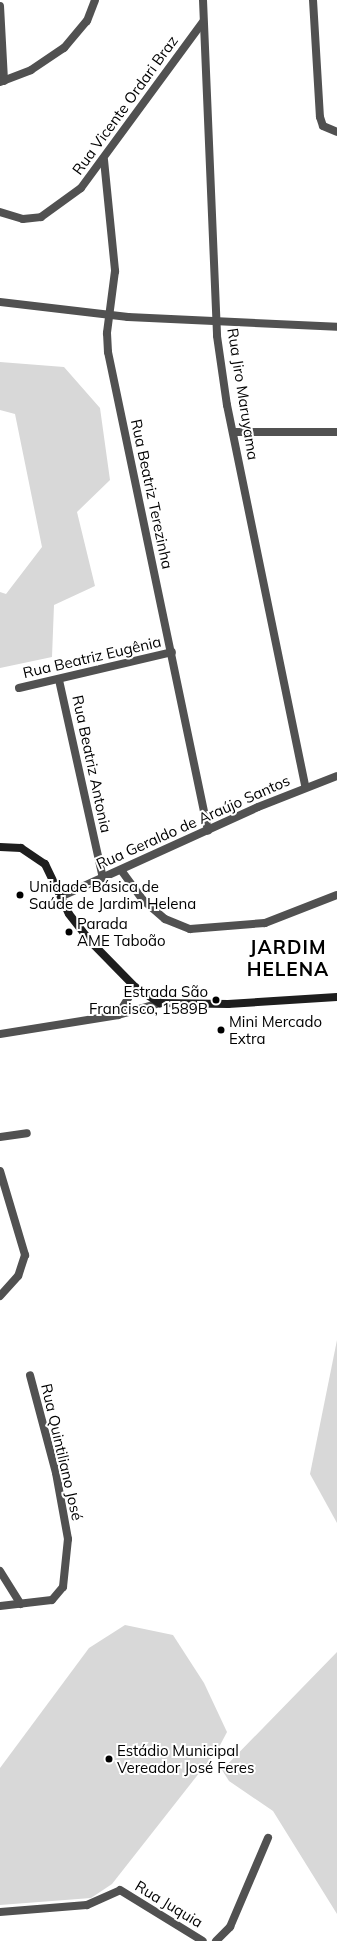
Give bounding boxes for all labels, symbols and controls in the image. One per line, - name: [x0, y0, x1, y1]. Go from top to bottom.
- street label: Rua Vicente Ordari Braz: [68, 32, 182, 178]
- street label: Rua Jiro Maruyama: [224, 327, 262, 461]
- street label: Rua Beatriz Terezinha: [127, 417, 177, 571]
- street label: Rua Beatriz Eugênia: [21, 632, 163, 682]
- street label: Rua Beatriz Antonia: [69, 694, 115, 834]
- street label: Rua Geraldo de Araújo Santos: [93, 771, 293, 873]
- place label: Unidade Básica de Saúde de Jardim Helena: [29, 877, 196, 912]
- marker: Unidade Básica de Saúde de Jardim Helena: [14, 889, 26, 901]
- place label: Parada AME Taboão: [77, 914, 166, 949]
- marker: Parada AME Taboão: [64, 927, 74, 937]
- district label: JARDIM HELENA: [247, 937, 329, 981]
- place label: Estrada São Francisco, 1589B: [89, 982, 208, 1017]
- marker: Estrada São Francisco, 1589B: [211, 995, 221, 1005]
- place label: Mini Mercado Extra: [229, 1012, 322, 1047]
- marker: Mini Mercado Extra: [216, 1025, 226, 1035]
- street label: Rua Quintiliano José: [37, 1382, 87, 1522]
- place label: Estádio Municipal Vereador José Feres: [117, 1741, 254, 1776]
- marker: Estádio Municipal Vereador José Feres: [104, 1754, 114, 1764]
- street label: Rua Juquia: [132, 1877, 206, 1931]

